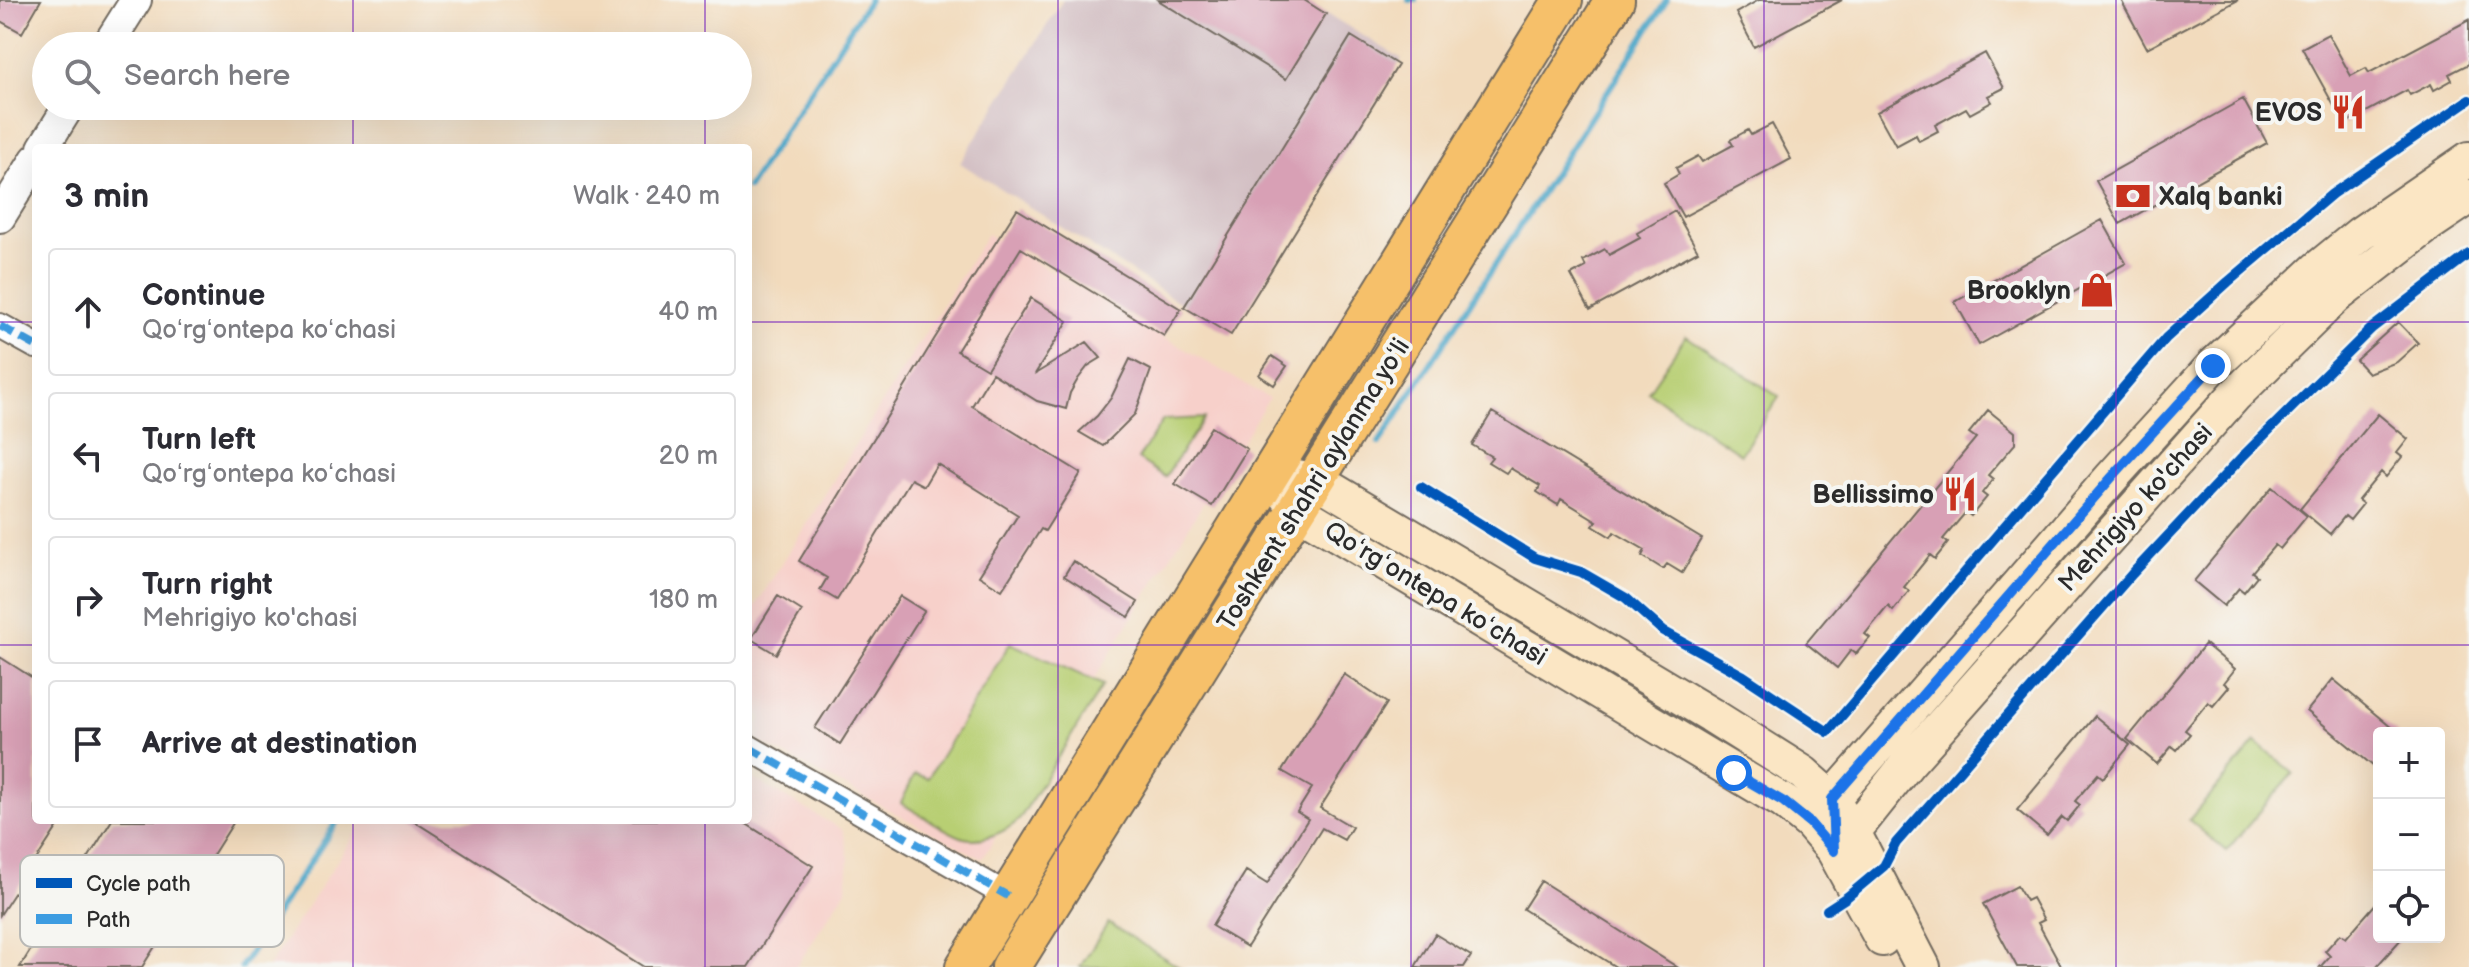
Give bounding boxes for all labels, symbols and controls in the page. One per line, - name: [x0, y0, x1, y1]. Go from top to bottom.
- search box: [32, 32, 752, 120]
- icon: search: [60, 54, 104, 98]
- text: Search here: [124, 58, 290, 94]
- restaurant icon: EVOS: [2329, 93, 2367, 131]
- place label: EVOS: [2255, 98, 2322, 129]
- text: 3 min: [64, 176, 149, 217]
- bank icon: Xalq banki: [2114, 177, 2152, 215]
- text: Walk · 240 m: [573, 181, 720, 212]
- place label: Xalq banki: [2159, 182, 2283, 213]
- shop icon: Brooklyn: [2078, 271, 2116, 309]
- place label: Brooklyn: [1967, 276, 2071, 307]
- text: Continue: [142, 278, 265, 314]
- icon: ahead: [66, 290, 110, 334]
- text: 40 m: [658, 297, 718, 328]
- text: Qoʻrgʻontepa koʻchasi: [142, 315, 396, 346]
- street label: Toshkent shahri aylanma yoʻli: [1211, 333, 1417, 637]
- route end: [2195, 348, 2231, 384]
- street label: Mehrigiyo ko'chasi: [2052, 418, 2220, 598]
- text: Turn left: [142, 422, 256, 458]
- icon: left: [66, 434, 110, 478]
- text: 20 m: [659, 441, 718, 472]
- text: Qoʻrgʻontepa koʻchasi: [142, 459, 396, 490]
- restaurant icon: Bellissimo: [1941, 475, 1979, 513]
- place label: Bellissimo: [1812, 480, 1934, 511]
- street label: Qoʻrgʻontepa koʻchasi: [1318, 516, 1552, 673]
- text: Turn right: [142, 567, 273, 603]
- icon: right: [66, 578, 110, 622]
- text: 180 m: [649, 585, 718, 616]
- text: Mehrigiyo ko'chasi: [142, 603, 358, 634]
- icon: arrive: [66, 722, 110, 766]
- text: Arrive at destination: [142, 726, 418, 762]
- map controls: [2373, 727, 2445, 943]
- button: +: [2373, 727, 2445, 799]
- route start: [1716, 755, 1752, 791]
- button: −: [2373, 799, 2445, 871]
- legend: [20, 855, 284, 947]
- text: Cycle path: [86, 871, 191, 898]
- button: locate: [2373, 871, 2445, 943]
- text: Path: [86, 907, 130, 934]

